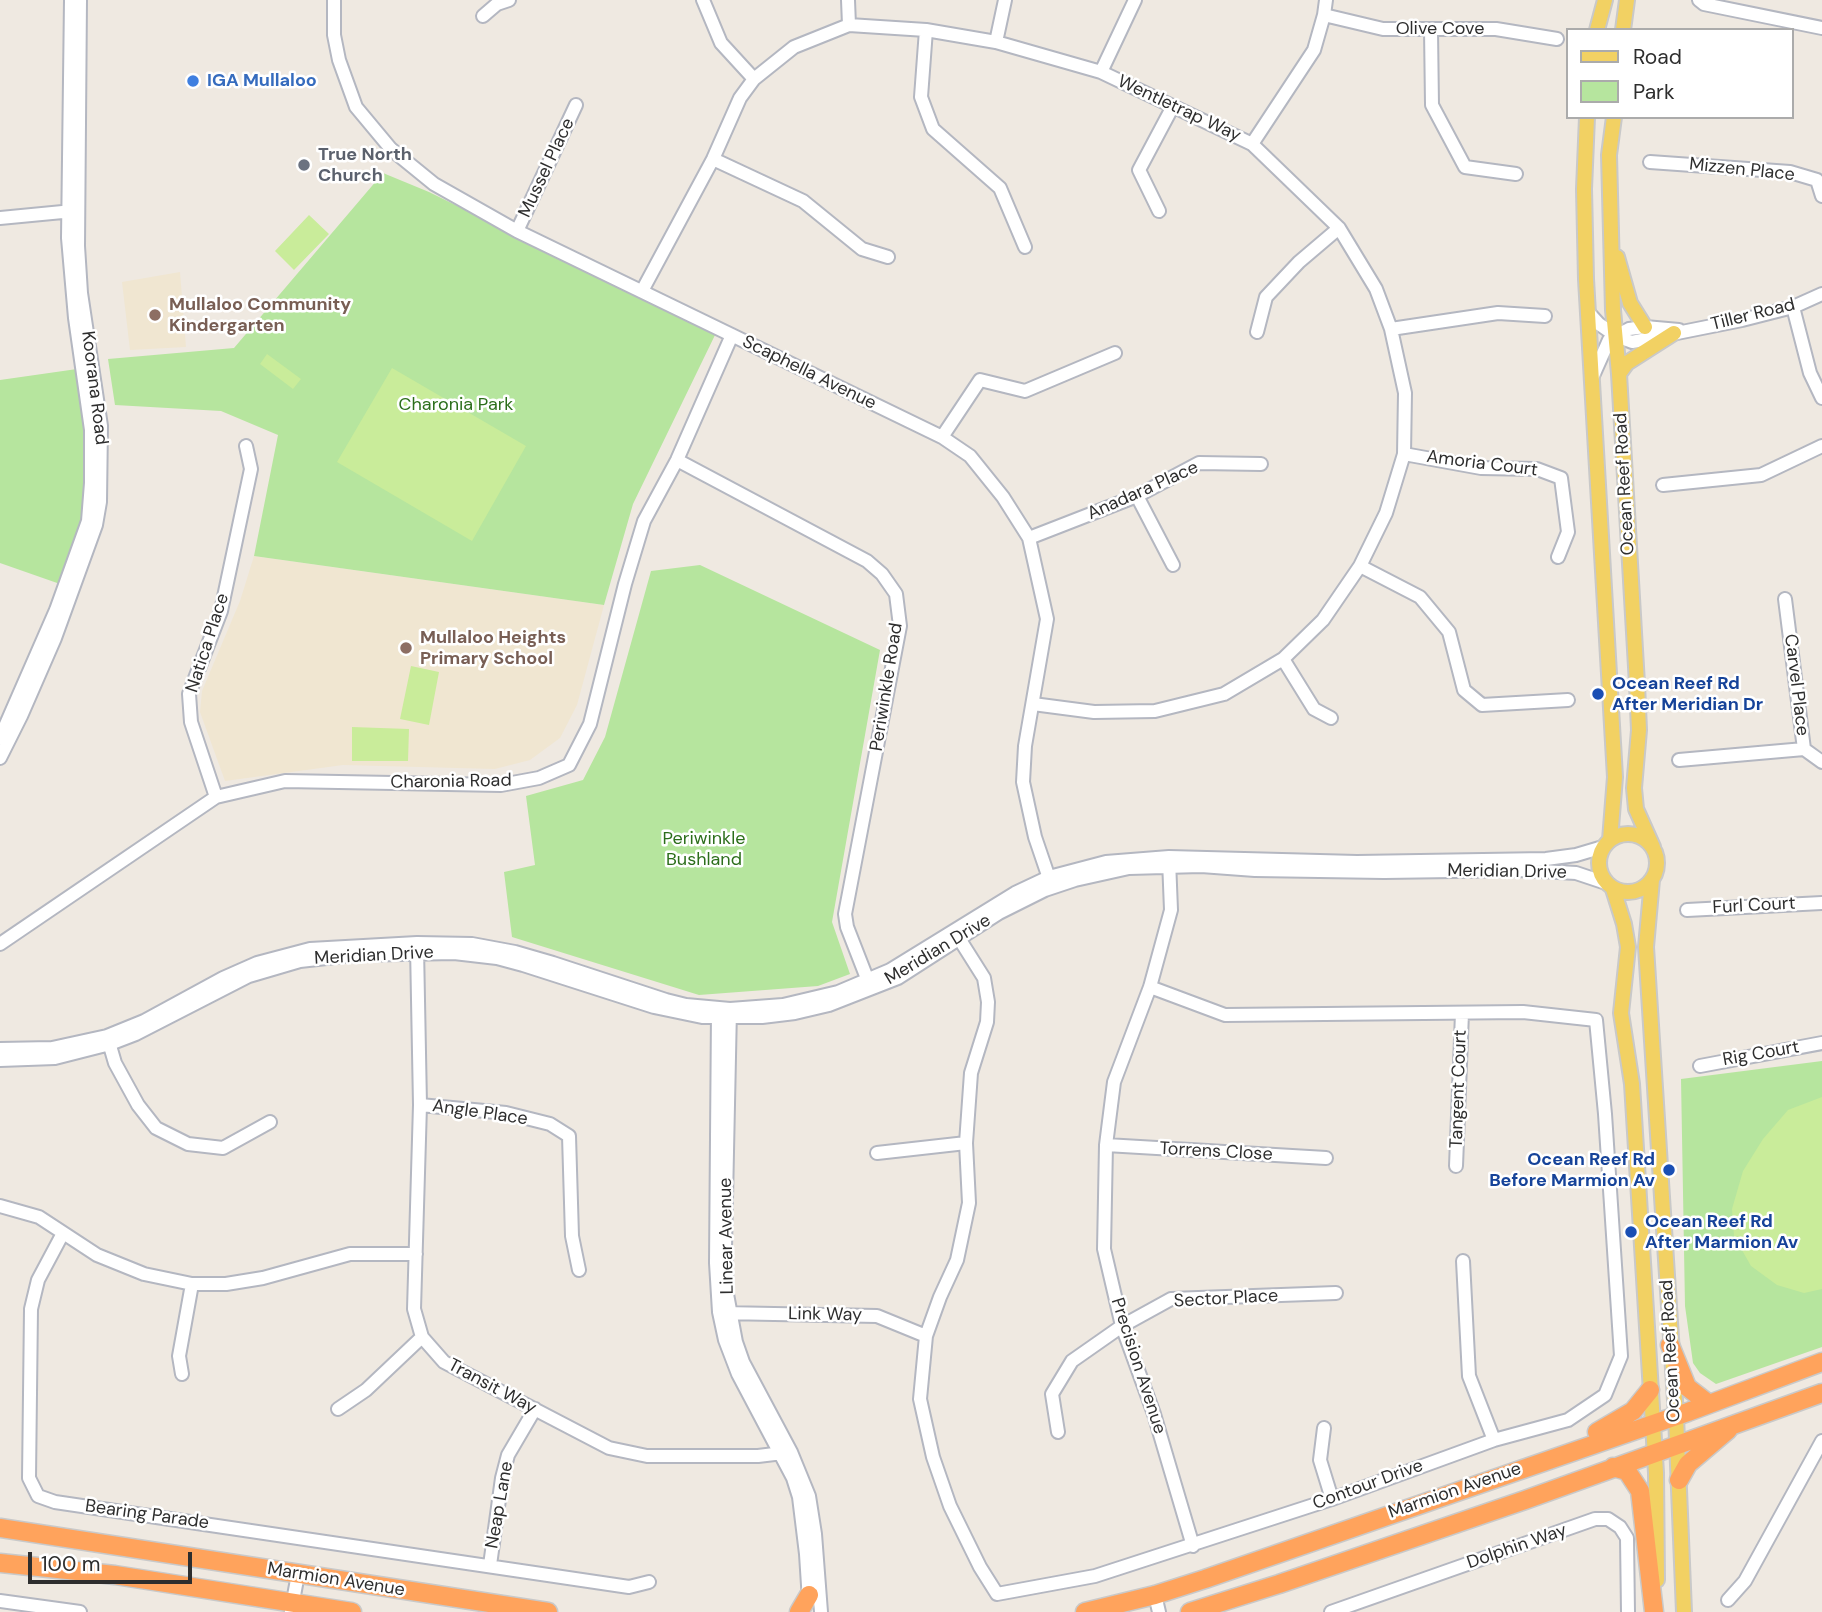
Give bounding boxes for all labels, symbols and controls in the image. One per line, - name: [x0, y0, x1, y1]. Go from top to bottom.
- street label: Olive Cove: [1396, 18, 1484, 40]
- legend: [1566, 28, 1794, 119]
- text: Road: [1633, 43, 1682, 71]
- place label: IGA Mullaloo: [207, 70, 317, 92]
- street label: Wentletrap Way: [1114, 71, 1244, 147]
- marker: IGA Mullaloo: [185, 73, 201, 89]
- text: Park: [1633, 78, 1674, 106]
- street label: Mussel Place: [515, 115, 579, 221]
- place label: True North Church: [318, 144, 412, 186]
- street label: Mizzen Place: [1688, 154, 1796, 186]
- marker: True North Church: [296, 157, 312, 173]
- place label: Mullaloo Community Kindergarten: [169, 294, 351, 336]
- street label: Tiller Road: [1709, 294, 1797, 336]
- marker: Mullaloo Community Kindergarten: [147, 307, 163, 323]
- street label: Koorana Road: [76, 330, 112, 446]
- street label: Scaphella Avenue: [739, 331, 879, 415]
- park label: Charonia Park: [399, 394, 513, 416]
- street label: Ocean Reef Road: [1610, 412, 1640, 556]
- street label: Amoria Court: [1425, 446, 1539, 482]
- street label: Anadara Place: [1084, 457, 1202, 525]
- street label: Natica Place: [182, 591, 234, 695]
- street label: Periwinkle Road: [866, 621, 908, 753]
- place label: Mullaloo Heights Primary School: [420, 627, 566, 670]
- street label: Carvel Place: [1779, 633, 1813, 737]
- marker: Mullaloo Heights Primary School: [398, 640, 414, 656]
- place label: Ocean Reef Rd After Meridian Dr: [1612, 673, 1763, 716]
- marker: Ocean Reef Rd After Meridian Dr: [1590, 686, 1606, 702]
- street label: Charonia Road: [390, 770, 512, 794]
- park label: Periwinkle Bushland: [663, 828, 745, 870]
- street label: Meridian Drive: [1447, 860, 1567, 884]
- street label: Furl Court: [1712, 893, 1796, 919]
- street label: Meridian Drive: [881, 910, 995, 990]
- street label: Meridian Drive: [314, 942, 434, 970]
- street label: Tangent Court: [1446, 1029, 1472, 1149]
- street label: Rig Court: [1721, 1037, 1801, 1071]
- street label: Angle Place: [431, 1096, 529, 1130]
- street label: Torrens Close: [1159, 1138, 1273, 1166]
- place label: Ocean Reef Rd Before Marmion Av: [1489, 1149, 1655, 1192]
- marker: Ocean Reef Rd Before Marmion Av: [1661, 1162, 1677, 1178]
- street label: Linear Avenue: [715, 1177, 739, 1295]
- place label: Ocean Reef Rd After Marmion Av: [1645, 1211, 1798, 1254]
- marker: Ocean Reef Rd After Marmion Av: [1623, 1224, 1639, 1240]
- street label: Ocean Reef Road: [1656, 1279, 1686, 1423]
- street label: Sector Place: [1173, 1285, 1279, 1313]
- street label: Precision Avenue: [1106, 1295, 1170, 1437]
- street label: Link Way: [788, 1304, 862, 1326]
- street label: Transit Way: [444, 1355, 540, 1419]
- street label: Contour Drive: [1310, 1455, 1426, 1515]
- street label: Marmion Avenue: [1386, 1458, 1524, 1524]
- street label: Neap Lane: [482, 1460, 518, 1550]
- street label: Bearing Parade: [84, 1496, 210, 1534]
- street label: Dolphin Way: [1464, 1520, 1570, 1574]
- scale bar: [32, 1538, 196, 1582]
- text: 100 m: [41, 1550, 101, 1578]
- street label: Marmion Avenue: [266, 1558, 406, 1602]

